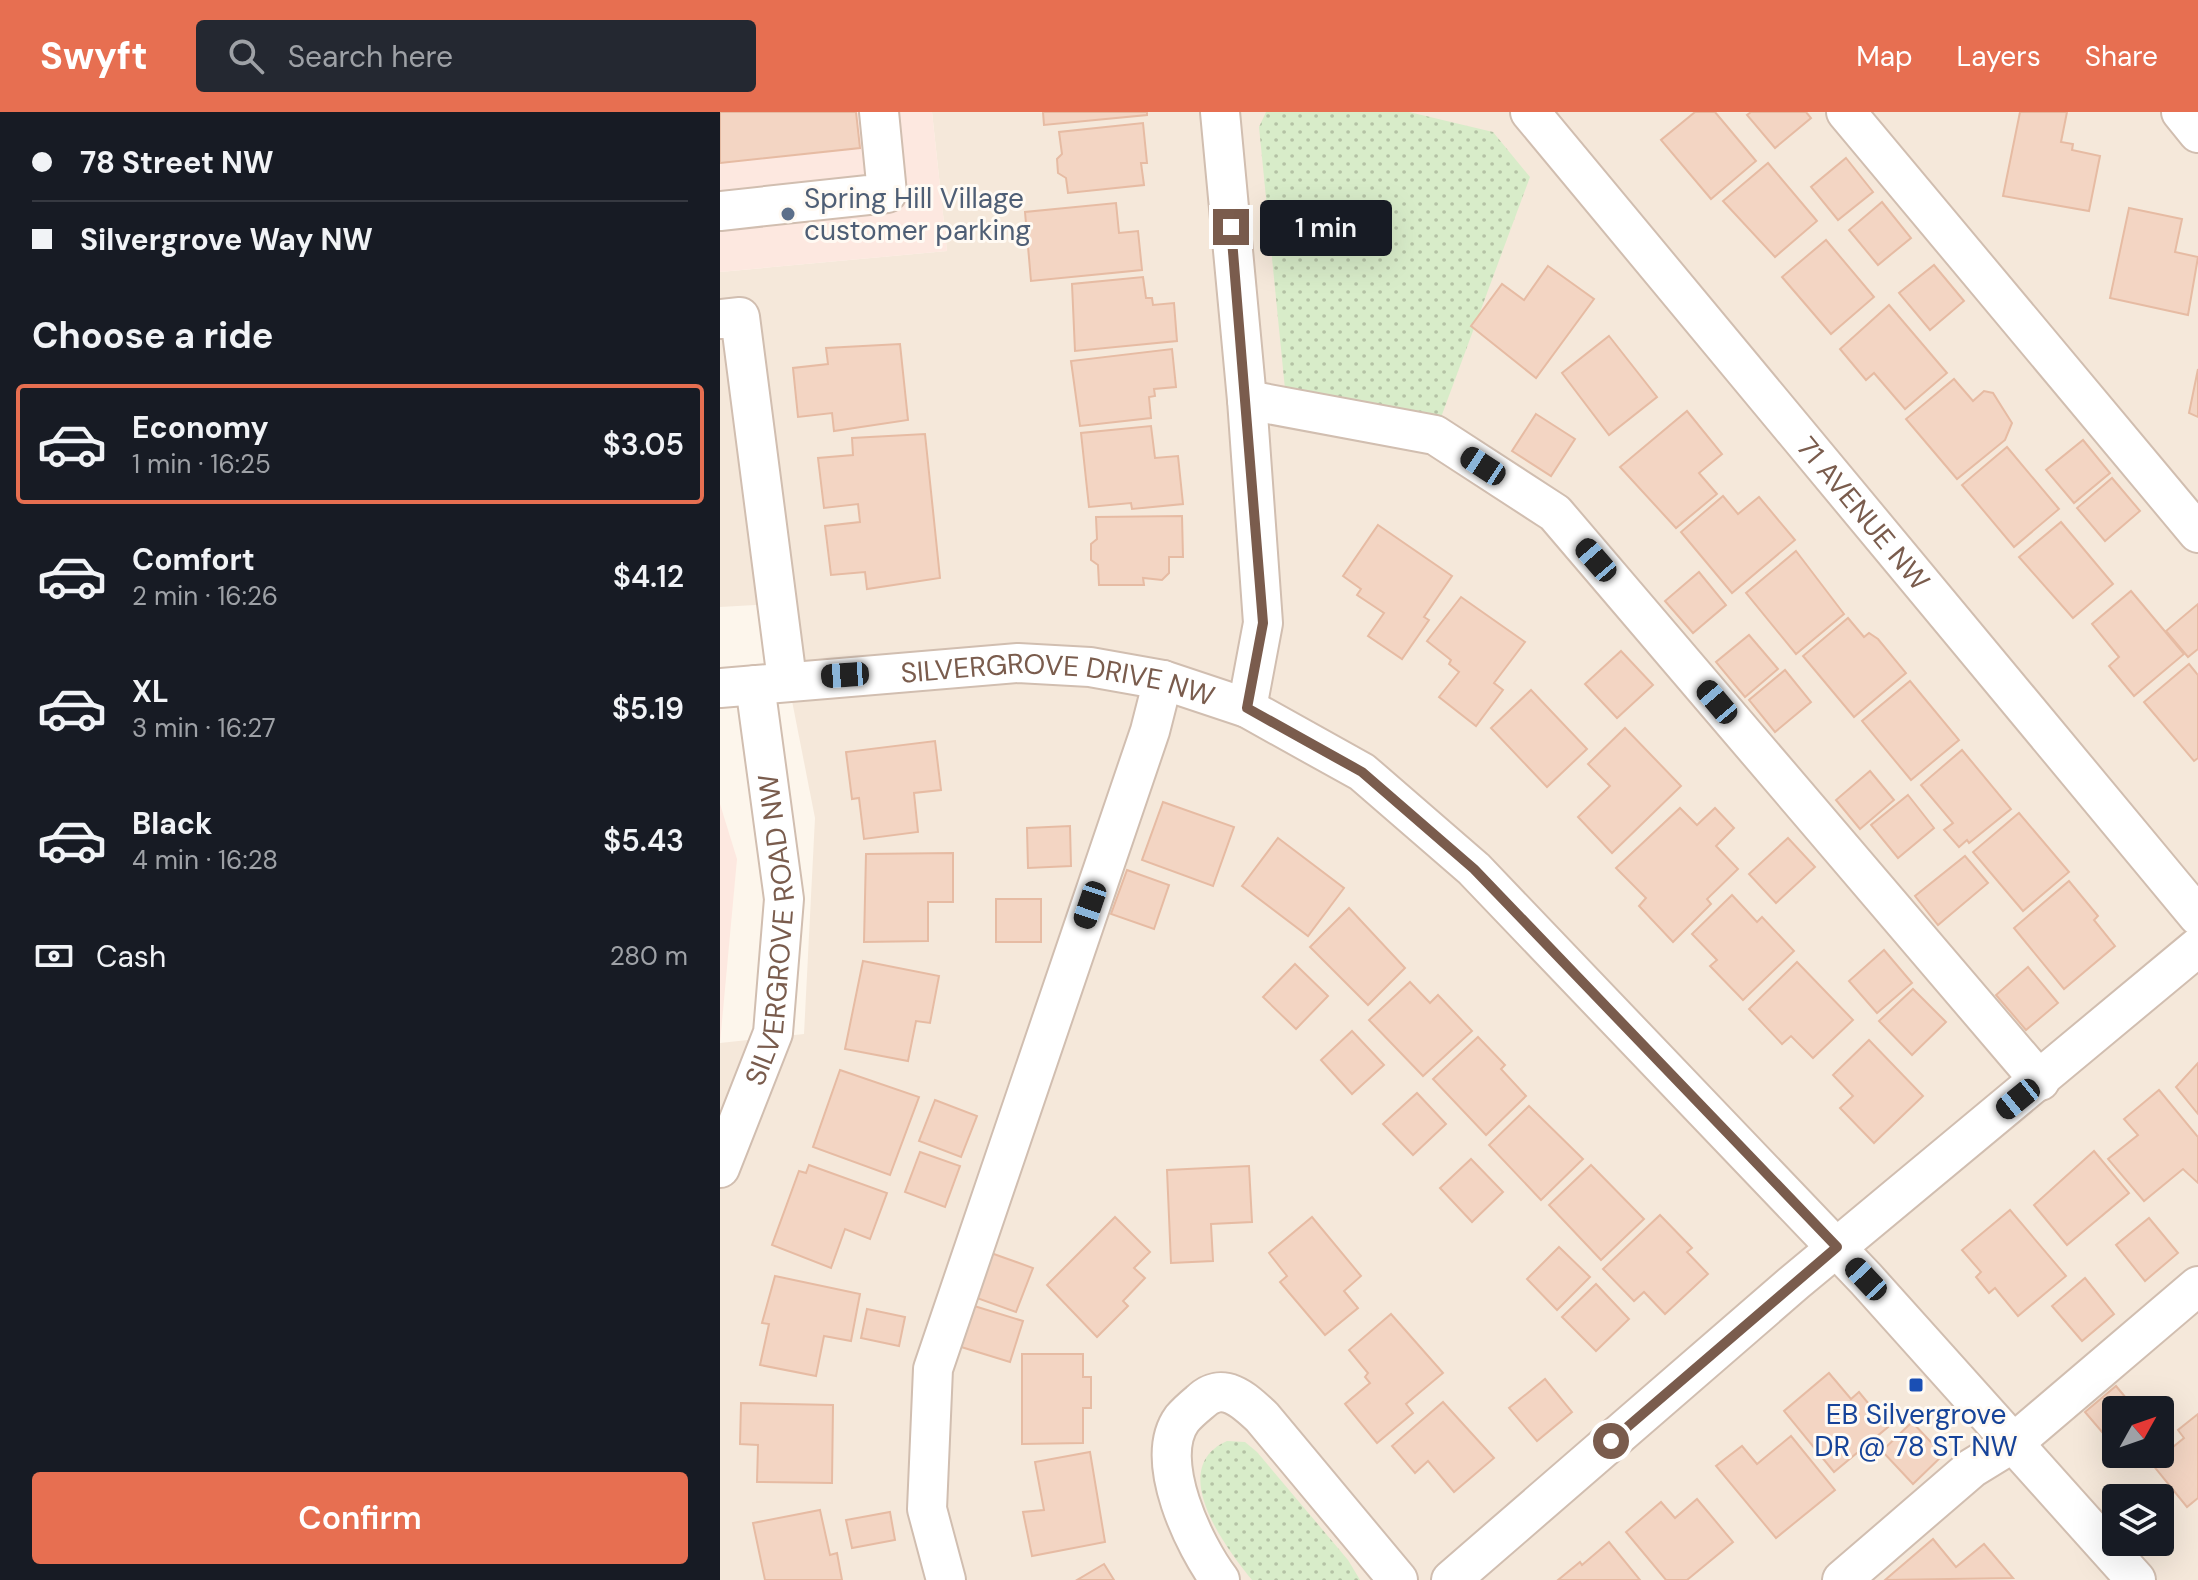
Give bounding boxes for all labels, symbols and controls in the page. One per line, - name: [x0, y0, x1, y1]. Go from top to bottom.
- search box: [196, 20, 756, 92]
- text: Swyft: [40, 31, 148, 81]
- icon: search: [224, 34, 268, 78]
- text: Search here: [288, 37, 453, 76]
- text: Map: [1856, 38, 1913, 75]
- text: Layers: [1957, 38, 2041, 75]
- text: Share: [2085, 38, 2158, 75]
- text: 78 Street NW: [80, 143, 273, 182]
- place label: Spring Hill Village customer parking: [804, 180, 1031, 249]
- callout: 1 min: [1259, 199, 1391, 255]
- marker: Spring Hill Village customer parking: [779, 205, 797, 223]
- route end: [1213, 209, 1249, 245]
- text: 1 min: [1295, 211, 1357, 245]
- text: Silvergrove Way NW: [80, 220, 373, 259]
- text: Choose a ride: [32, 312, 273, 359]
- icon: car: [36, 408, 108, 480]
- text: Economy: [132, 408, 269, 447]
- text: $3.05: [603, 425, 684, 464]
- street label: 71 AVENUE NW: [1789, 429, 1938, 598]
- car: [1456, 443, 1510, 489]
- text: 1 min · 16:25: [132, 447, 271, 481]
- car: [1571, 534, 1621, 586]
- icon: car: [36, 540, 108, 612]
- text: Comfort: [132, 540, 255, 579]
- text: $4.12: [613, 557, 684, 596]
- text: 2 min · 16:26: [132, 579, 278, 613]
- street label: SILVERGROVE DRIVE NW: [899, 645, 1219, 715]
- car: [820, 661, 870, 689]
- icon: car: [36, 672, 108, 744]
- text: XL: [132, 672, 169, 711]
- car: [1692, 676, 1742, 728]
- text: $5.19: [612, 689, 684, 728]
- text: 3 min · 16:27: [132, 711, 276, 745]
- street label: SILVERGROVE ROAD NW: [736, 772, 803, 1091]
- icon: car: [36, 804, 108, 876]
- text: Black: [132, 804, 212, 843]
- text: $5.43: [603, 821, 684, 860]
- text: 4 min · 16:28: [132, 843, 278, 877]
- car: [1071, 878, 1109, 932]
- icon: cash: [32, 934, 76, 978]
- text: Cash: [96, 937, 166, 976]
- text: 280 m: [610, 939, 688, 973]
- car: [1992, 1075, 2044, 1123]
- car: [1841, 1253, 1891, 1305]
- marker: EB Silvergrove DR @ 78 ST NW: [1907, 1376, 1925, 1394]
- place label: EB Silvergrove DR @ 78 ST NW: [1814, 1396, 2018, 1465]
- north arrow: [2102, 1396, 2174, 1468]
- map controls: [2102, 1396, 2174, 1556]
- route start: [1593, 1423, 1629, 1459]
- button: Confirm: [32, 1472, 688, 1564]
- button: layers: [2102, 1484, 2174, 1556]

